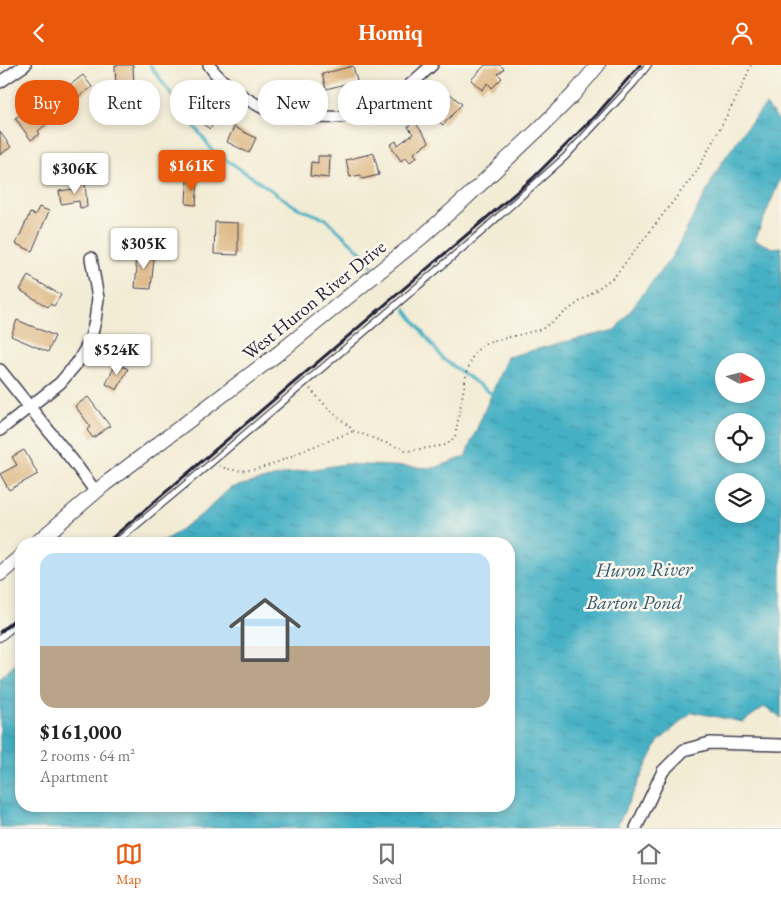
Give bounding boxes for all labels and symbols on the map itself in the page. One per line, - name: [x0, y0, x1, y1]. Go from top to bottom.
- pin: $161K: [157, 149, 227, 192]
- pin: $306K: [40, 153, 110, 195]
- pin: $305K: [109, 227, 179, 270]
- street label: West Huron River Drive: [237, 234, 391, 366]
- pin: $524K: [82, 333, 152, 376]
- north arrow: [715, 353, 765, 403]
- water label: Huron River: [594, 555, 694, 583]
- water label: Barton Pond: [585, 589, 683, 615]

